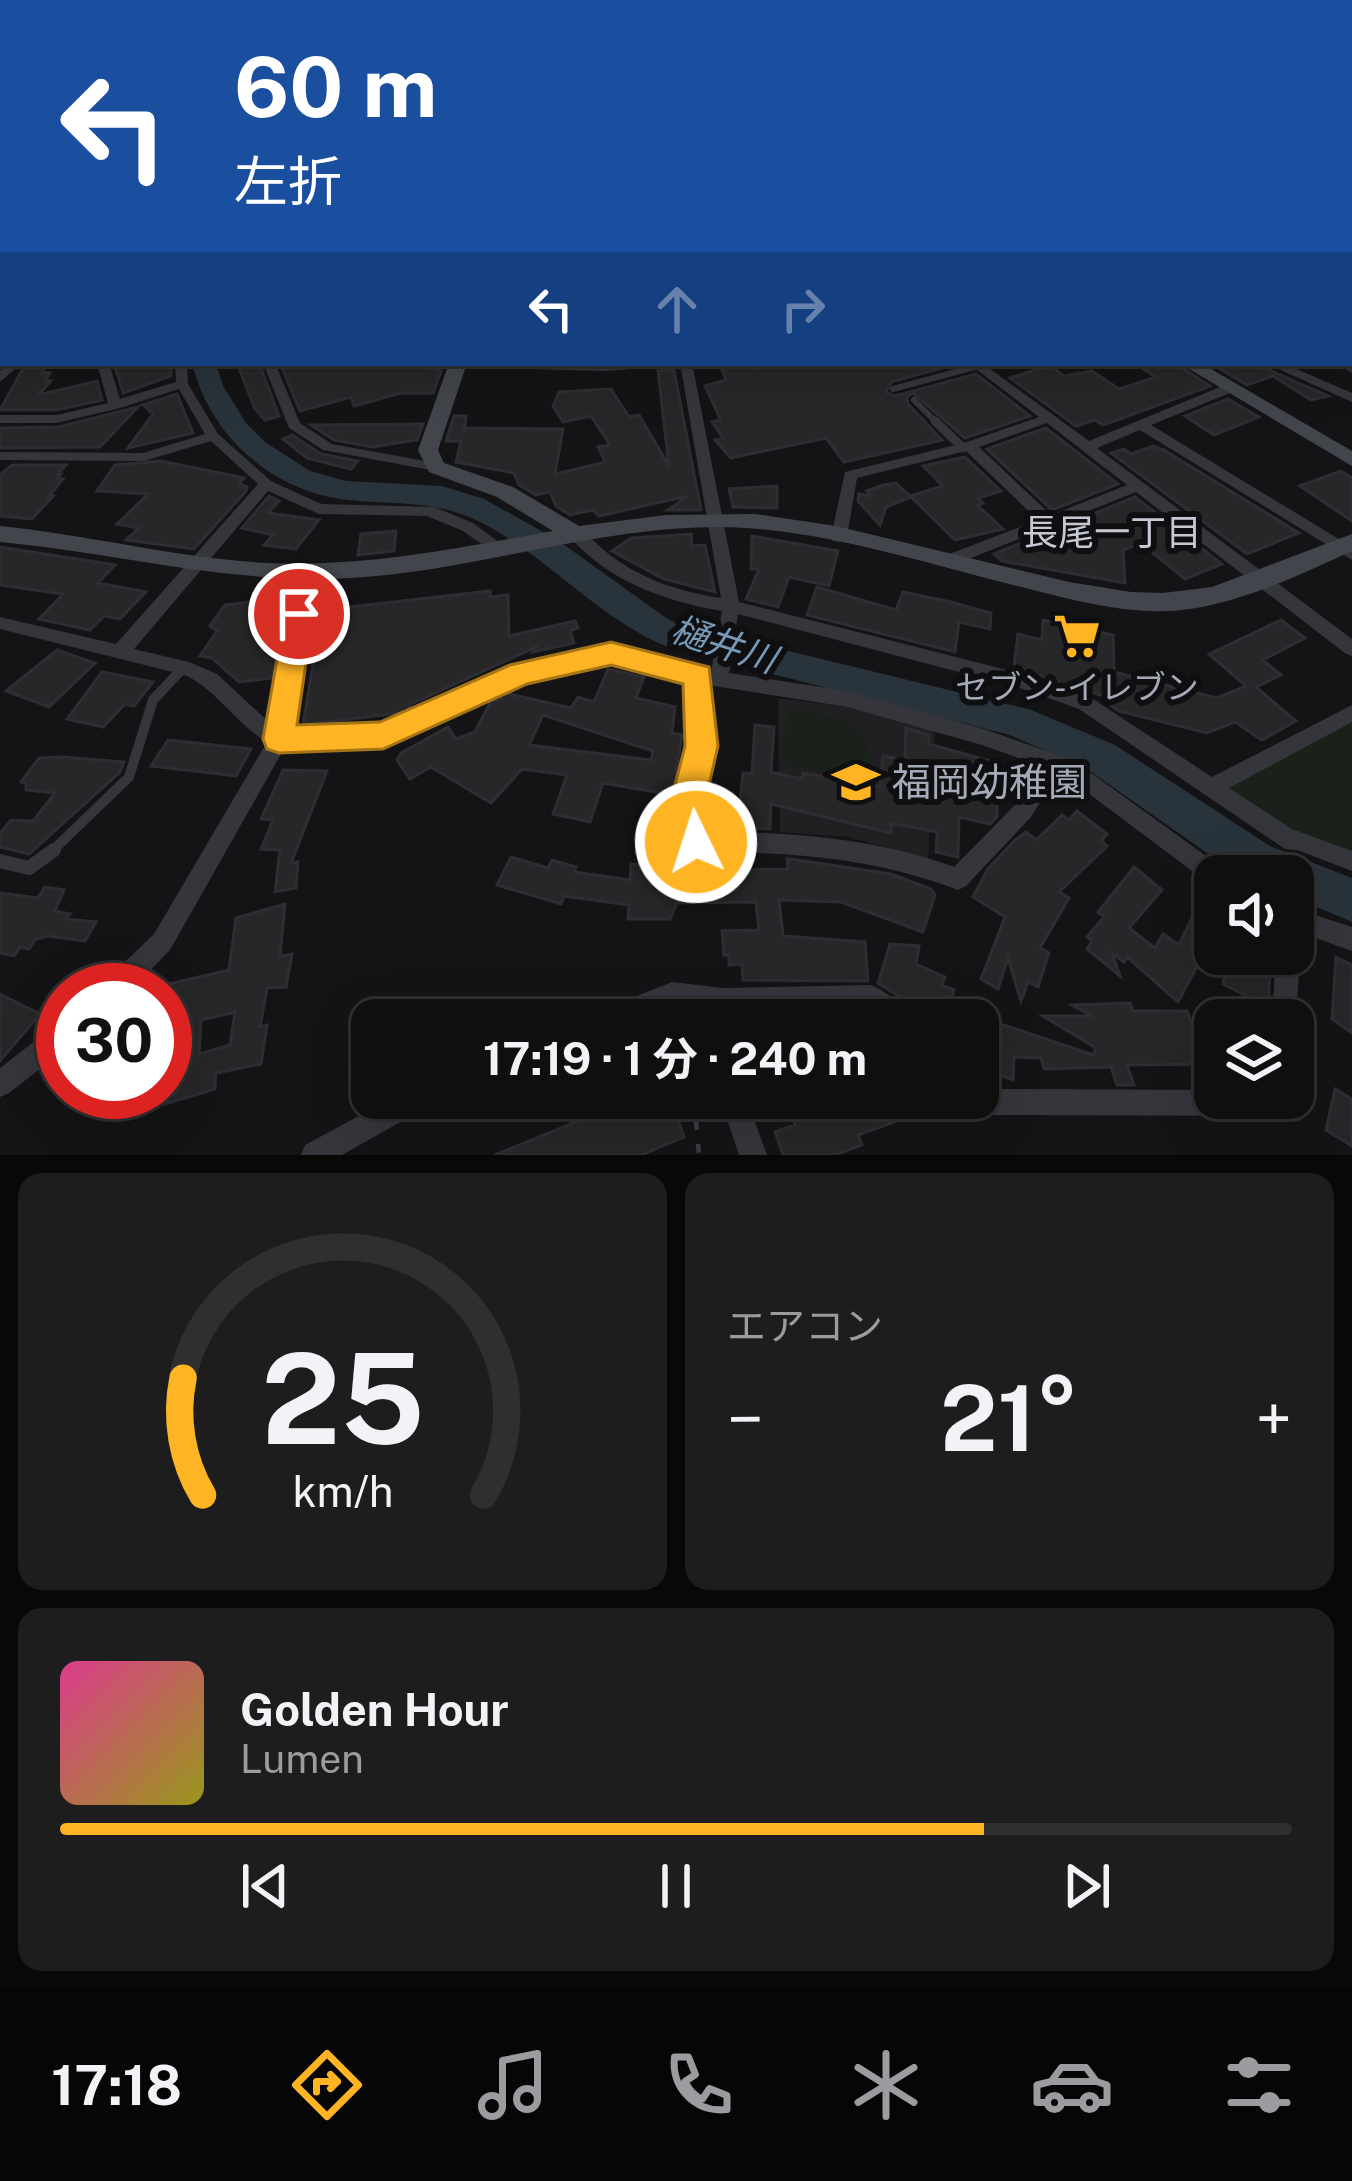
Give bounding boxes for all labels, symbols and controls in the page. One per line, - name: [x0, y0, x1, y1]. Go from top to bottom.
- text: 60 m: [234, 37, 438, 136]
- icon: left: [36, 48, 192, 204]
- text: 左折: [234, 150, 342, 213]
- icon: left: [518, 276, 584, 342]
- icon: ahead: [644, 276, 710, 342]
- icon: right: [770, 276, 836, 342]
- district label: 長尾一丁目: [1022, 511, 1202, 553]
- pin: [248, 563, 350, 665]
- icon: arrive: [266, 581, 332, 647]
- water label: 樋井川: [666, 607, 786, 682]
- supermarket icon: セブン-イレブン: [1052, 611, 1102, 661]
- place label: セブン-イレブン: [955, 668, 1199, 706]
- school or university icon: 福岡幼稚園: [831, 757, 881, 807]
- place label: 福岡幼稚園: [892, 759, 1087, 805]
- position arrow: [633, 779, 759, 905]
- map controls: [1194, 855, 1314, 1119]
- button: sound: [1194, 855, 1314, 975]
- speed limit sign: 30: [36, 963, 192, 1119]
- button: layers: [1194, 999, 1314, 1119]
- text: 17:19 · 1 分 · 240 m: [483, 1032, 867, 1085]
- text: エアコン: [727, 1303, 883, 1349]
- text: 25: [261, 1325, 424, 1472]
- text: 21°: [940, 1365, 1079, 1471]
- text: −: [727, 1380, 764, 1458]
- text: +: [1255, 1380, 1292, 1458]
- text: km/h: [292, 1465, 393, 1516]
- text: Golden Hour: [240, 1683, 509, 1736]
- text: Lumen: [240, 1736, 364, 1782]
- icon: previous: [232, 1853, 298, 1919]
- icon: pause: [643, 1853, 709, 1919]
- icon: next: [1054, 1853, 1120, 1919]
- icon: directions: [285, 2043, 369, 2127]
- icon: music: [471, 2043, 555, 2127]
- icon: phone: [657, 2043, 741, 2127]
- icon: climate: [844, 2043, 928, 2127]
- icon: car: [1030, 2043, 1114, 2127]
- icon: filters: [1217, 2043, 1301, 2127]
- text: 17:18: [51, 2054, 182, 2117]

